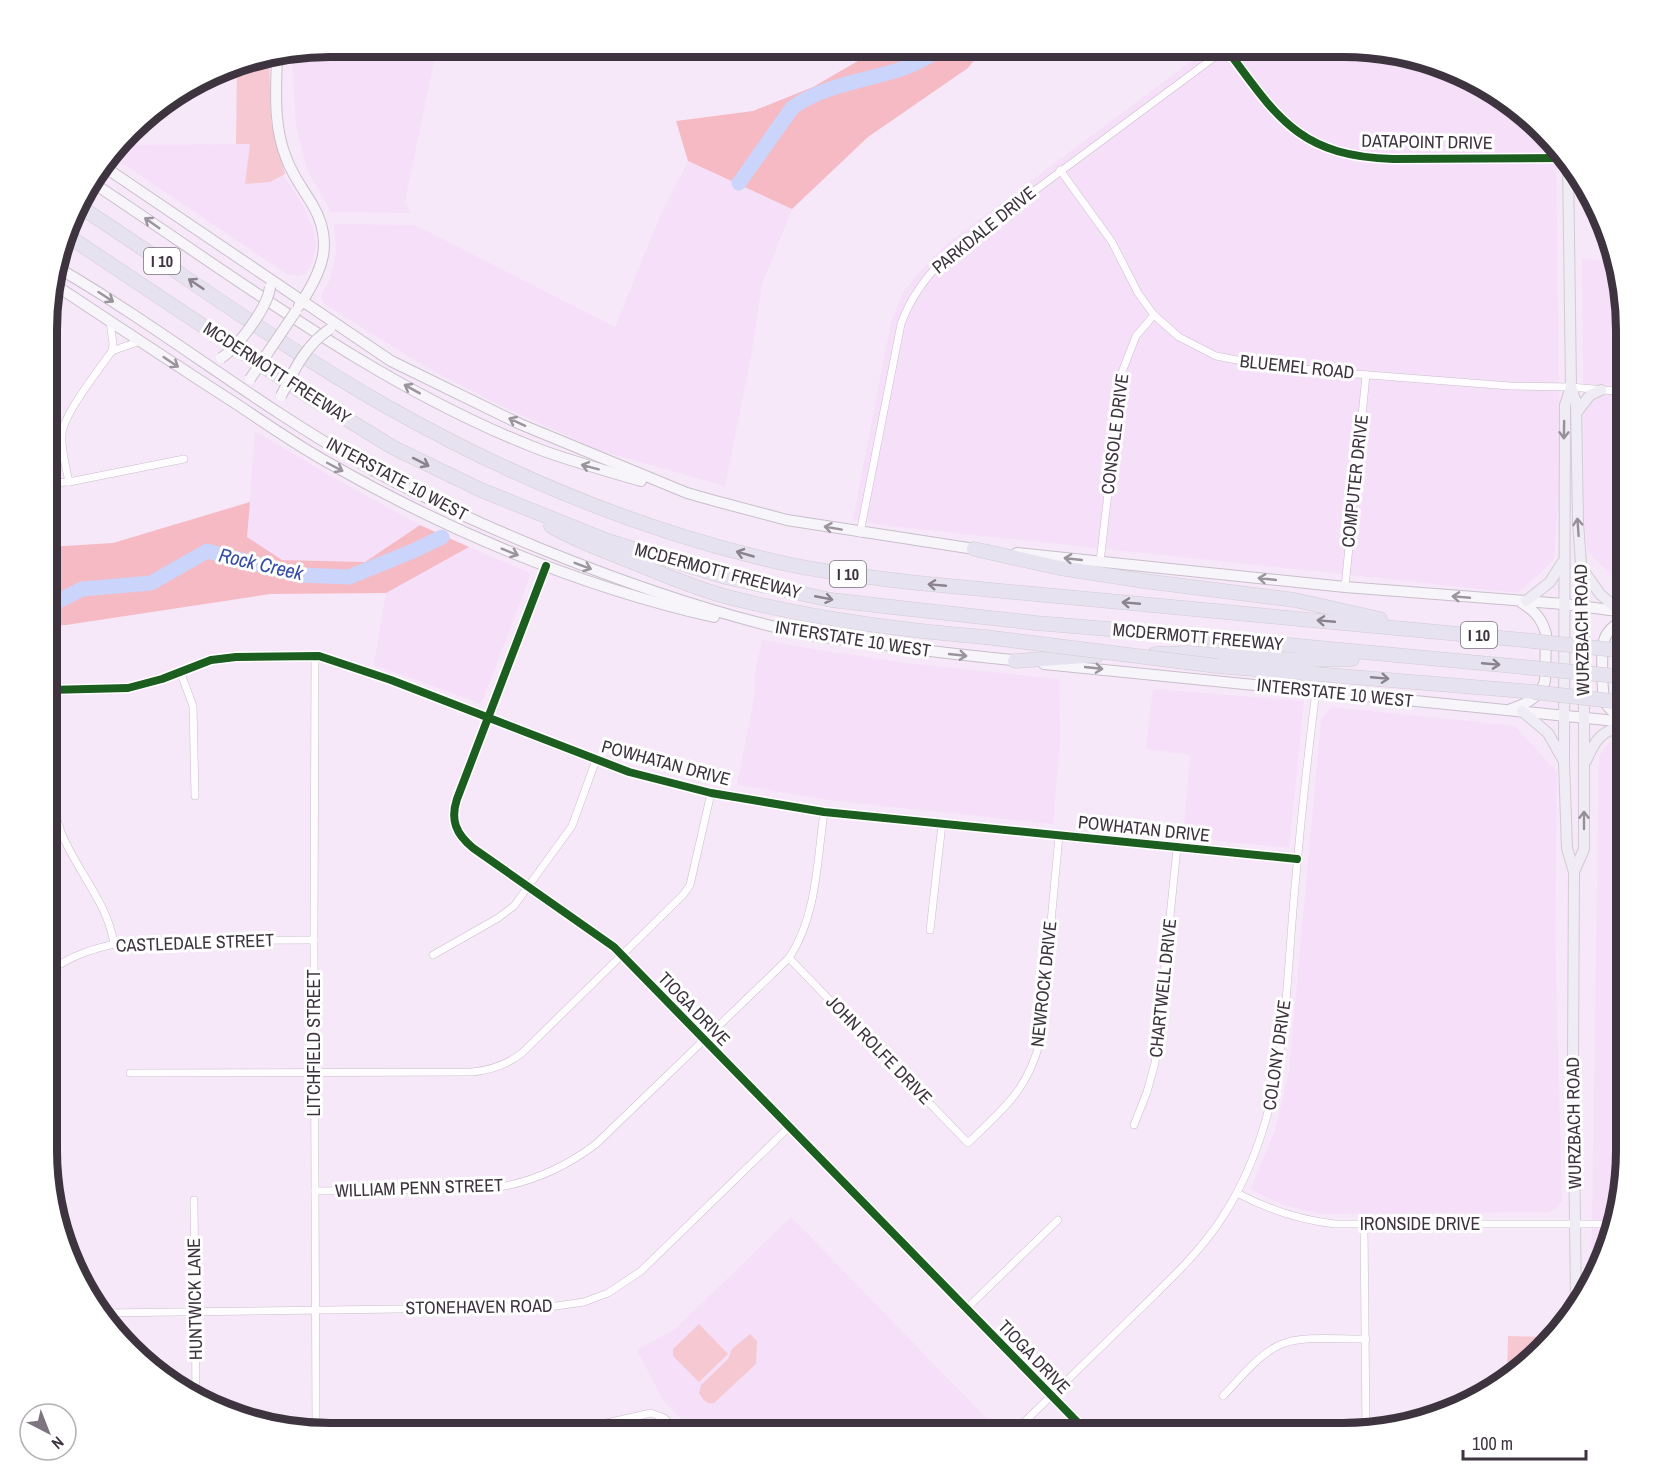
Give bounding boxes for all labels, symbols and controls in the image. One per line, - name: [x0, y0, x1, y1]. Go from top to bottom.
- street label: DATAPOINT DRIVE: [1361, 128, 1493, 155]
- street label: PARKDALE DRIVE: [927, 180, 1041, 279]
- one-way arrow: [145, 217, 161, 229]
- road number: I 10: [144, 248, 180, 274]
- one-way arrow: [188, 278, 204, 290]
- one-way arrow: [97, 292, 114, 304]
- street label: MCDERMOTT FREEWAY: [199, 315, 356, 430]
- street label: BLUEMEL ROAD: [1239, 348, 1356, 385]
- one-way arrow: [162, 356, 179, 368]
- street label: CONSOLE DRIVE: [1095, 372, 1134, 496]
- one-way arrow: [404, 383, 421, 395]
- street label: COMPUTER DRIVE: [1335, 413, 1374, 549]
- one-way arrow: [509, 416, 527, 427]
- one-way arrow: [1558, 419, 1570, 439]
- street label: INTERSTATE 10 WEST: [322, 431, 472, 526]
- one-way arrow: [412, 457, 430, 468]
- one-way arrow: [581, 461, 600, 472]
- one-way arrow: [326, 462, 344, 473]
- one-way arrow: [1572, 518, 1583, 537]
- one-way arrow: [824, 522, 844, 533]
- street label: MCDERMOTT FREEWAY: [632, 536, 804, 605]
- water label: Rock Creek: [216, 541, 307, 586]
- one-way arrow: [501, 547, 519, 558]
- one-way arrow: [736, 548, 755, 559]
- one-way arrow: [1064, 553, 1084, 564]
- one-way arrow: [573, 561, 592, 572]
- road number: I 10: [830, 561, 866, 587]
- street label: WURZBACH ROAD: [1568, 564, 1595, 696]
- one-way arrow: [1258, 573, 1278, 584]
- one-way arrow: [928, 579, 948, 590]
- one-way arrow: [1452, 591, 1472, 602]
- one-way arrow: [814, 593, 833, 604]
- one-way arrow: [1122, 597, 1142, 608]
- street label: INTERSTATE 10 WEST: [774, 614, 933, 663]
- one-way arrow: [1316, 615, 1336, 626]
- street label: MCDERMOTT FREEWAY: [1112, 617, 1285, 656]
- road number: I 10: [1461, 622, 1497, 648]
- one-way arrow: [947, 650, 967, 661]
- one-way arrow: [1481, 659, 1501, 670]
- one-way arrow: [1084, 663, 1104, 674]
- street label: INTERSTATE 10 WEST: [1256, 672, 1414, 713]
- one-way arrow: [1369, 673, 1389, 684]
- street label: POWHATAN DRIVE: [599, 733, 733, 792]
- street label: POWHATAN DRIVE: [1077, 809, 1211, 848]
- one-way arrow: [1578, 811, 1590, 831]
- street label: CHARTWELL DRIVE: [1143, 917, 1182, 1059]
- street label: NEWROCK DRIVE: [1024, 920, 1063, 1048]
- street label: CASTLEDALE STREET: [115, 927, 275, 958]
- street label: TIOGA DRIVE: [653, 966, 736, 1051]
- street label: LITCHFIELD STREET: [301, 970, 326, 1116]
- street label: JOHN ROLFE DRIVE: [821, 990, 938, 1110]
- street label: COLONY DRIVE: [1256, 998, 1297, 1112]
- street label: WURZBACH ROAD: [1560, 1057, 1587, 1189]
- street label: WILLIAM PENN STREET: [335, 1172, 503, 1203]
- street label: IRONSIDE DRIVE: [1360, 1211, 1480, 1236]
- street label: HUNTWICK LANE: [181, 1238, 208, 1360]
- street label: STONEHAVEN ROAD: [405, 1293, 553, 1320]
- street label: TIOGA DRIVE: [993, 1314, 1076, 1399]
- north arrow: [18, 1402, 78, 1462]
- scale bar: [1463, 1423, 1586, 1461]
- text: 100 m: [1472, 1431, 1513, 1456]
- text: N: [47, 1432, 69, 1454]

